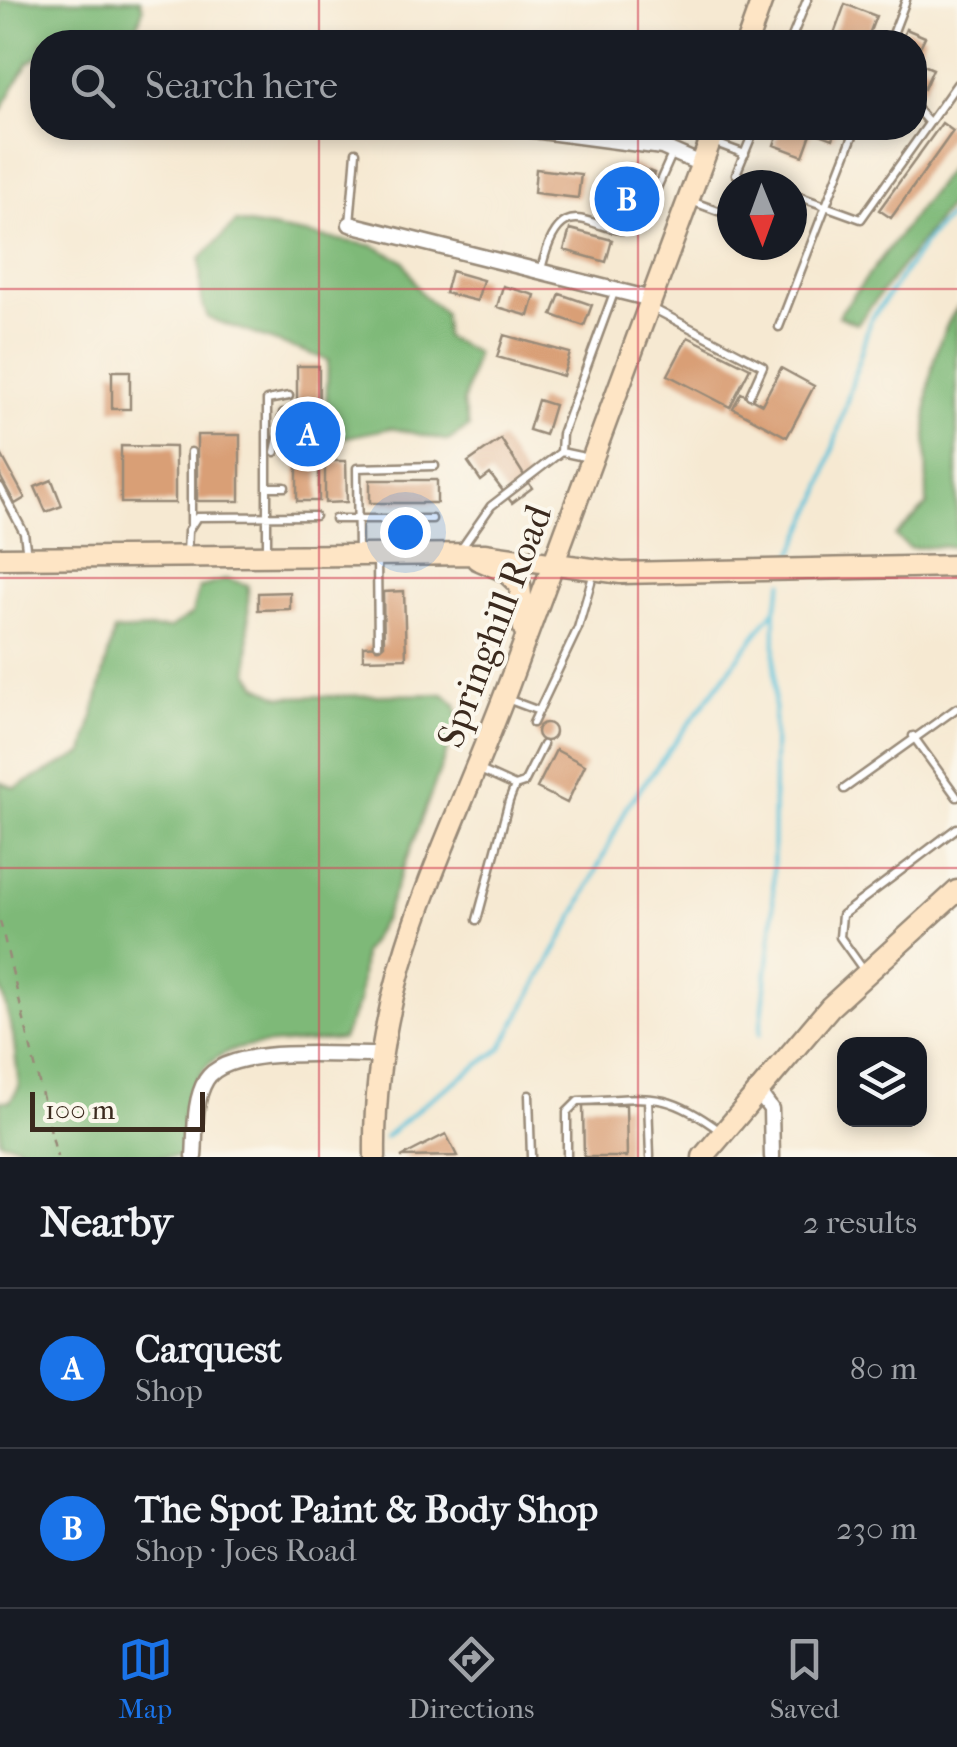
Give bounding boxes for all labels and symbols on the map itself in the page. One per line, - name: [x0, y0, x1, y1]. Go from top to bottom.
- pin: B: [594, 162, 660, 236]
- north arrow: [717, 170, 807, 260]
- pin: A: [276, 396, 340, 472]
- street label: Springhill Road: [428, 498, 561, 754]
- your location: [380, 507, 431, 558]
- scale bar: [30, 1087, 205, 1132]

